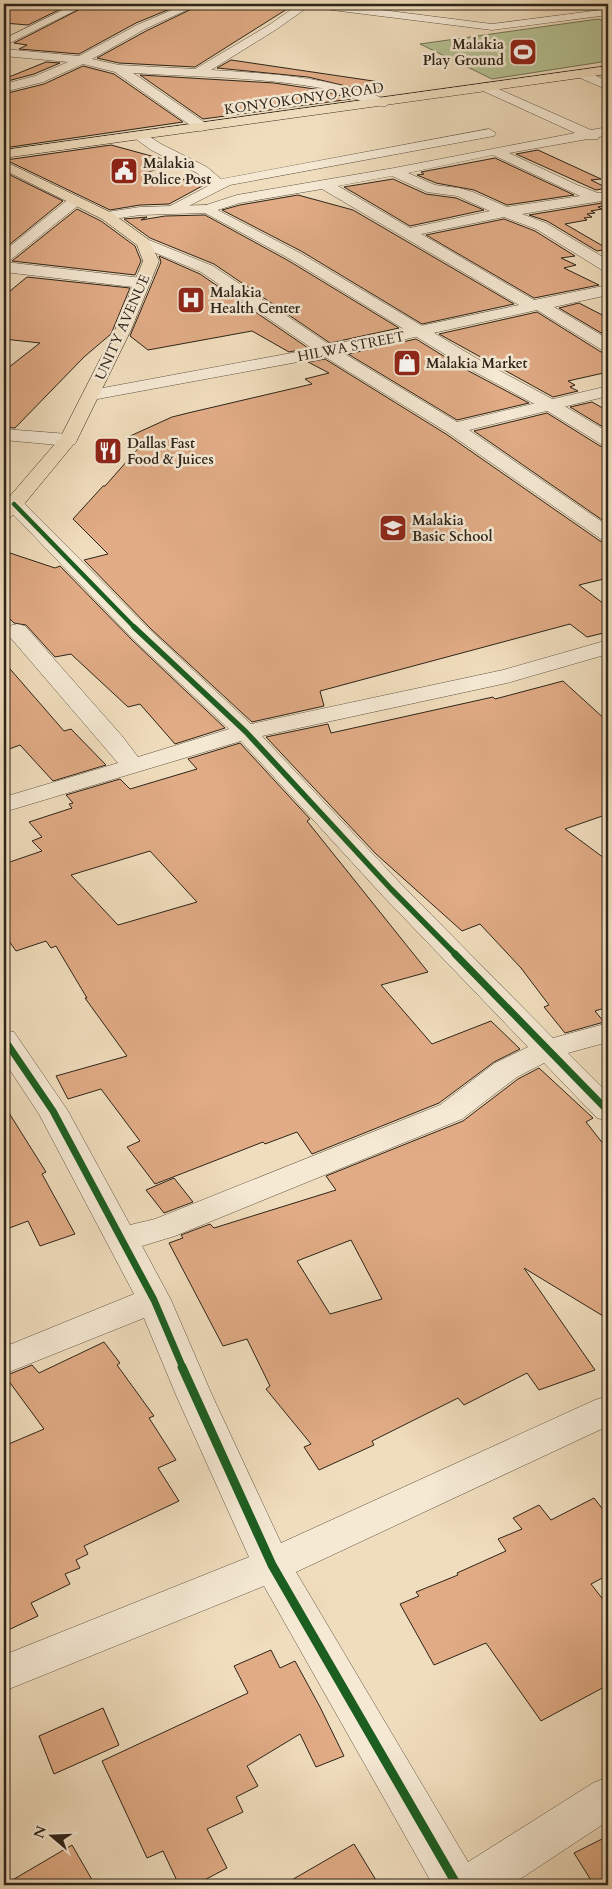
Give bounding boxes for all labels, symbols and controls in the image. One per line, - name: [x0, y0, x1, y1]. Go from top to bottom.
- place label: Malakia Play Ground: [423, 35, 504, 70]
- sports icon: Malakia Play Ground: [508, 37, 538, 67]
- street label: KONYOKONYO ROAD: [223, 78, 385, 119]
- place label: Malakia Police Post: [143, 154, 211, 189]
- public building icon: Malakia Police Post: [109, 156, 139, 186]
- street label: UNITY AVENUE: [91, 271, 154, 383]
- place label: Malakia Health Center: [210, 283, 301, 318]
- hospital icon: Malakia Health Center: [176, 285, 206, 315]
- street label: HILWA STREET: [296, 327, 406, 366]
- shop icon: Malakia Market: [392, 348, 422, 378]
- place label: Malakia Market: [426, 354, 528, 373]
- place label: Dallas Fast Food & Juices: [127, 434, 214, 469]
- restaurant icon: Dallas Fast Food & Juices: [93, 436, 123, 466]
- place label: Malakia Basic School: [412, 511, 493, 546]
- school or university icon: Malakia Basic School: [378, 513, 408, 543]
- north arrow: [28, 1812, 78, 1862]
- text: N: [29, 1823, 51, 1841]

